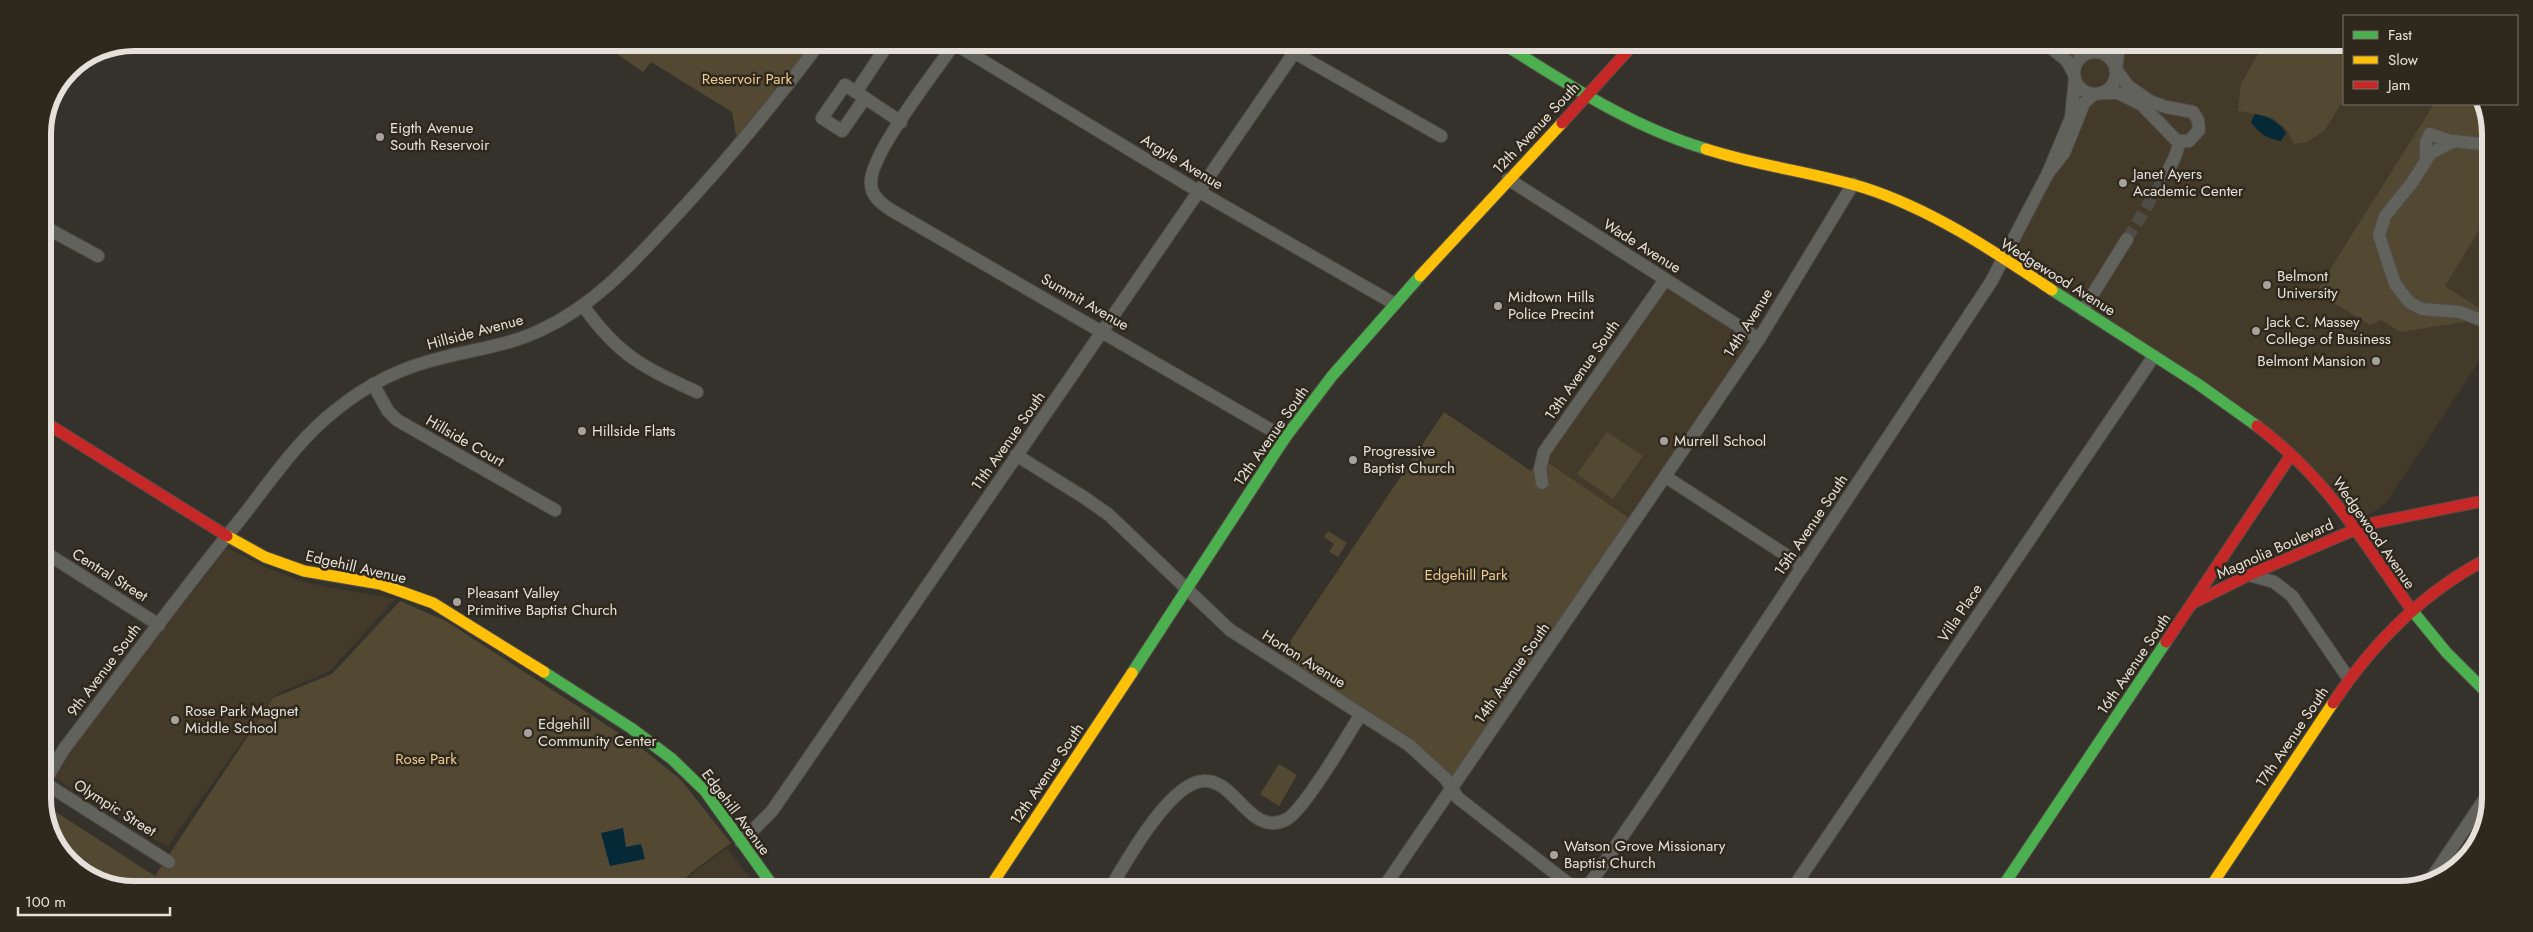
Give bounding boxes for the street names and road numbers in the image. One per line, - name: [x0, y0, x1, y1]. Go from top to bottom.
- street label: 12th Avenue South: [1488, 77, 1584, 179]
- street label: Argyle Avenue: [1137, 129, 1227, 195]
- street label: Wade Avenue: [1599, 213, 1685, 279]
- street label: Wedgewood Avenue: [1996, 233, 2120, 321]
- street label: Summit Avenue: [1037, 268, 1133, 336]
- street label: 14th Avenue: [1718, 284, 1778, 362]
- street label: Hillside Avenue: [424, 308, 526, 355]
- street label: 13th Avenue South: [1539, 315, 1625, 425]
- street label: 12th Avenue South: [1228, 381, 1314, 491]
- street label: 11th Avenue South: [966, 387, 1050, 495]
- street label: Hillside Court: [422, 410, 509, 473]
- street label: 15th Avenue South: [1769, 470, 1853, 580]
- street label: Wedgewood Avenue: [2327, 473, 2421, 594]
- street label: Magnolia Boulevard: [2213, 513, 2337, 585]
- street label: Central Street: [68, 543, 152, 607]
- street label: Edgehill Avenue: [303, 545, 409, 589]
- street label: Villa Place: [1932, 579, 1988, 647]
- street label: 16th Avenue South: [2092, 609, 2176, 719]
- street label: 14th Avenue South: [1469, 618, 1555, 728]
- street label: 9th Avenue South: [62, 619, 146, 721]
- street label: Horton Avenue: [1258, 625, 1350, 694]
- street label: 17th Avenue South: [2250, 682, 2334, 792]
- street label: 12th Avenue South: [1005, 719, 1089, 829]
- street label: Edgehill Avenue: [696, 764, 776, 860]
- street label: Olympic Street: [70, 774, 161, 842]

